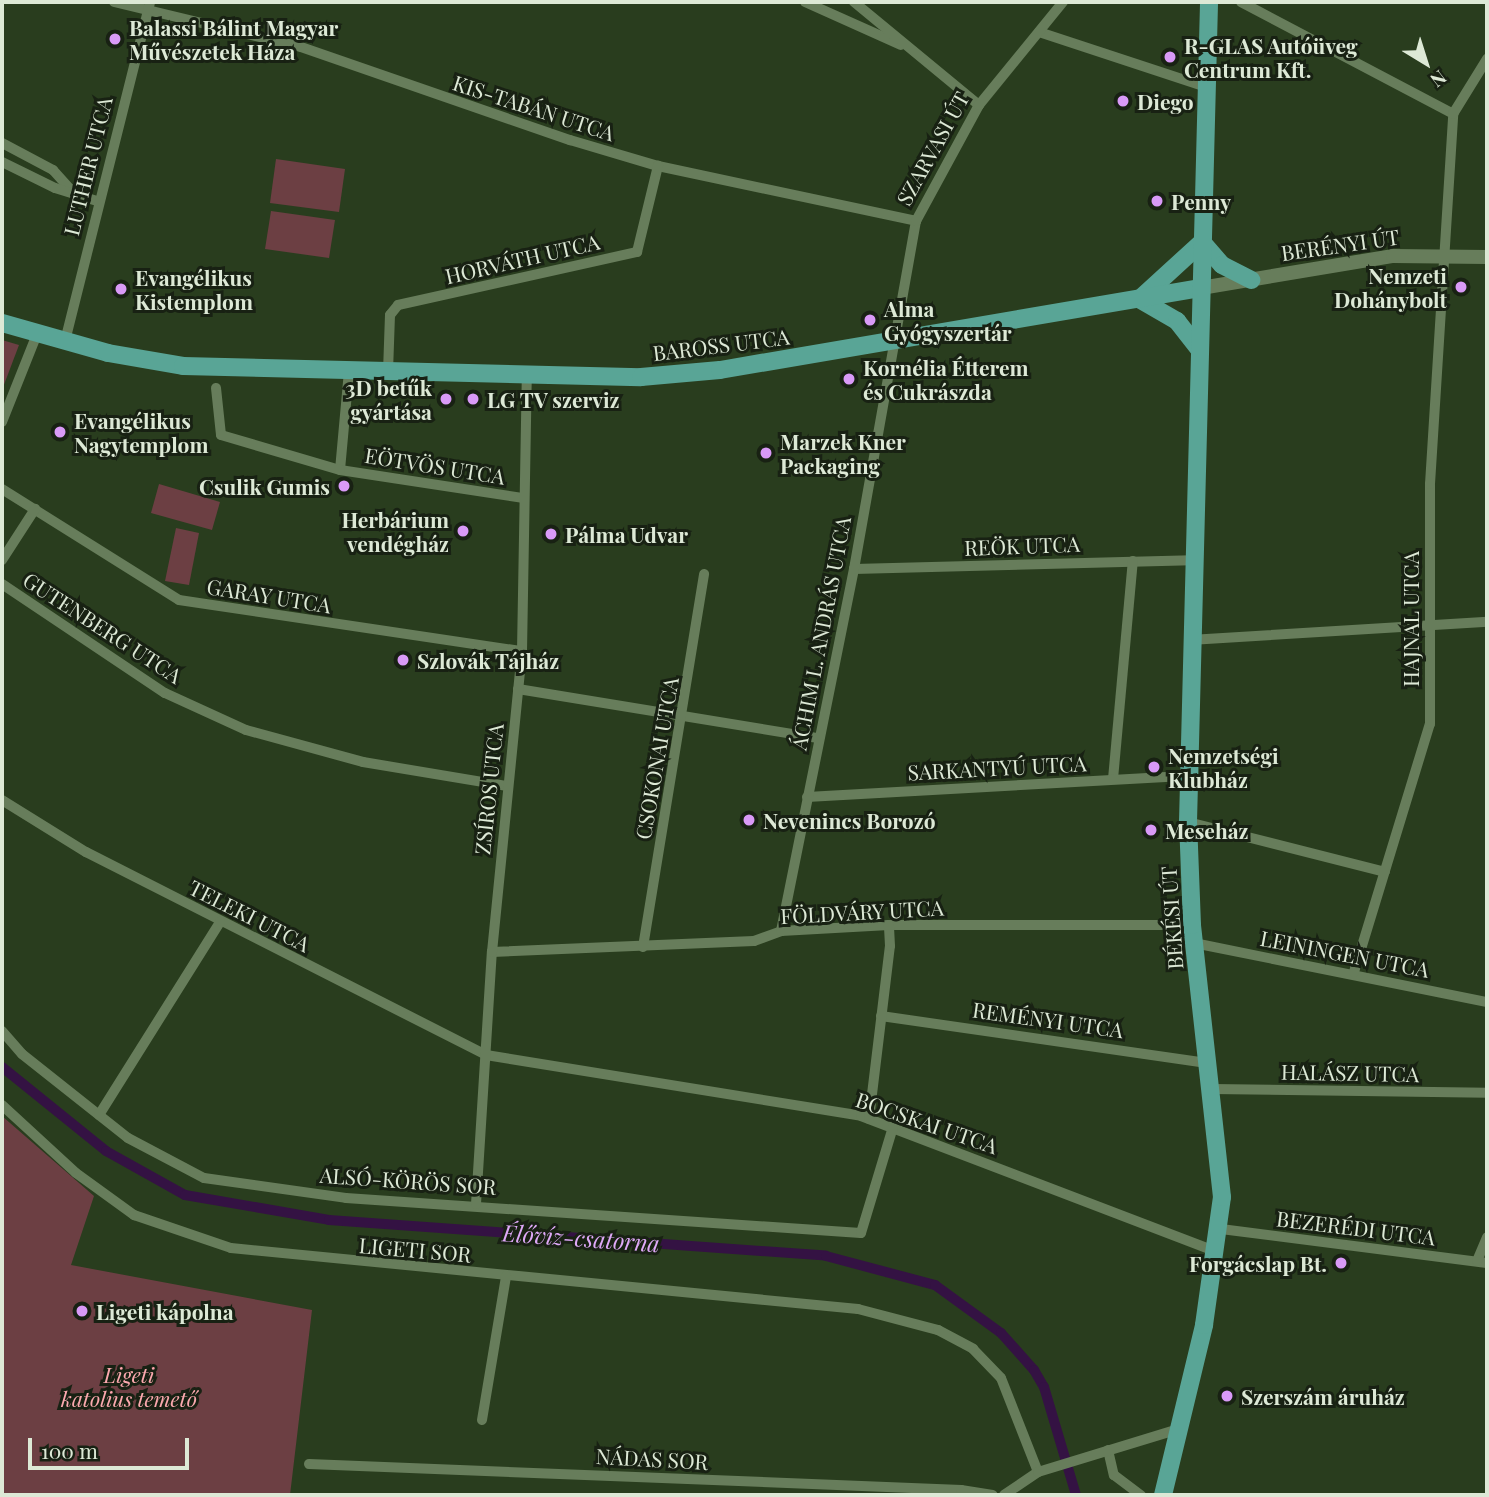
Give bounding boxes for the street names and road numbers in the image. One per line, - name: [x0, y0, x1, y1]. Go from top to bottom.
- street label: KIS-TABÁN UTCA: [450, 69, 618, 145]
- street label: SZARVASI ÚT: [890, 87, 974, 209]
- street label: LUTHER UTCA: [58, 94, 116, 238]
- street label: BERÉNYI ÚT: [1279, 223, 1401, 265]
- street label: HORVÁTH UTCA: [442, 228, 602, 288]
- street label: BAROSS UTCA: [651, 323, 791, 365]
- street label: EÖTVÖS UTCA: [363, 441, 507, 489]
- street label: ÁCHIM L. ANDRÁS UTCA: [785, 514, 855, 752]
- street label: REÖK UTCA: [964, 530, 1080, 560]
- street label: HAJNAL UTCA: [1397, 551, 1423, 687]
- street label: GUTENBERG UTCA: [19, 566, 187, 688]
- street label: GARAY UTCA: [205, 573, 333, 617]
- street label: CSOKONAI UTCA: [629, 675, 683, 841]
- street label: ZSÍROS UTCA: [469, 722, 507, 856]
- street label: SARKANTYÚ UTCA: [907, 750, 1087, 784]
- street label: BÉKÉSI ÚT: [1155, 866, 1187, 970]
- street label: TELEKI UTCA: [185, 874, 315, 956]
- street label: FÖLDVÁRY UTCA: [779, 894, 945, 928]
- street label: LEININGEN UTCA: [1258, 924, 1432, 982]
- street label: REMÉNYI UTCA: [971, 996, 1125, 1042]
- street label: HALÁSZ UTCA: [1281, 1058, 1419, 1086]
- street label: BOCSKAI UTCA: [853, 1086, 1001, 1158]
- street label: ALSÓ-KÖRÖS SOR: [319, 1161, 497, 1199]
- street label: BEZERÉDI UTCA: [1275, 1205, 1437, 1249]
- street label: LIGETI SOR: [358, 1232, 472, 1266]
- street label: NÁDAS SOR: [595, 1442, 709, 1474]

